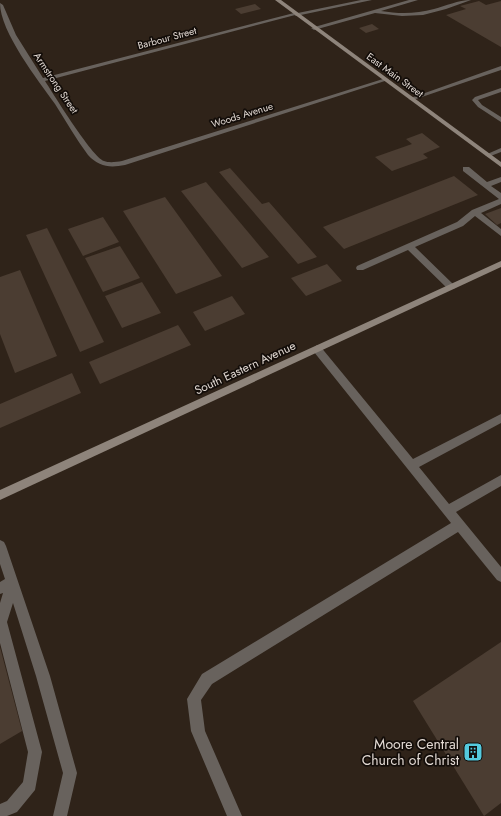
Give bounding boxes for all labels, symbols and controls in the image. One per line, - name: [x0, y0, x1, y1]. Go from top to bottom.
- street label: Barbour Street: [136, 23, 199, 53]
- street label: Armstrong Street: [30, 49, 82, 117]
- street label: East Main Street: [363, 49, 427, 101]
- street label: Woods Avenue: [209, 98, 275, 132]
- street label: South Eastern Avenue: [191, 337, 299, 399]
- place label: Moore Central Church of Christ: [362, 734, 460, 770]
- building icon: Moore Central Church of Christ: [462, 741, 484, 763]

